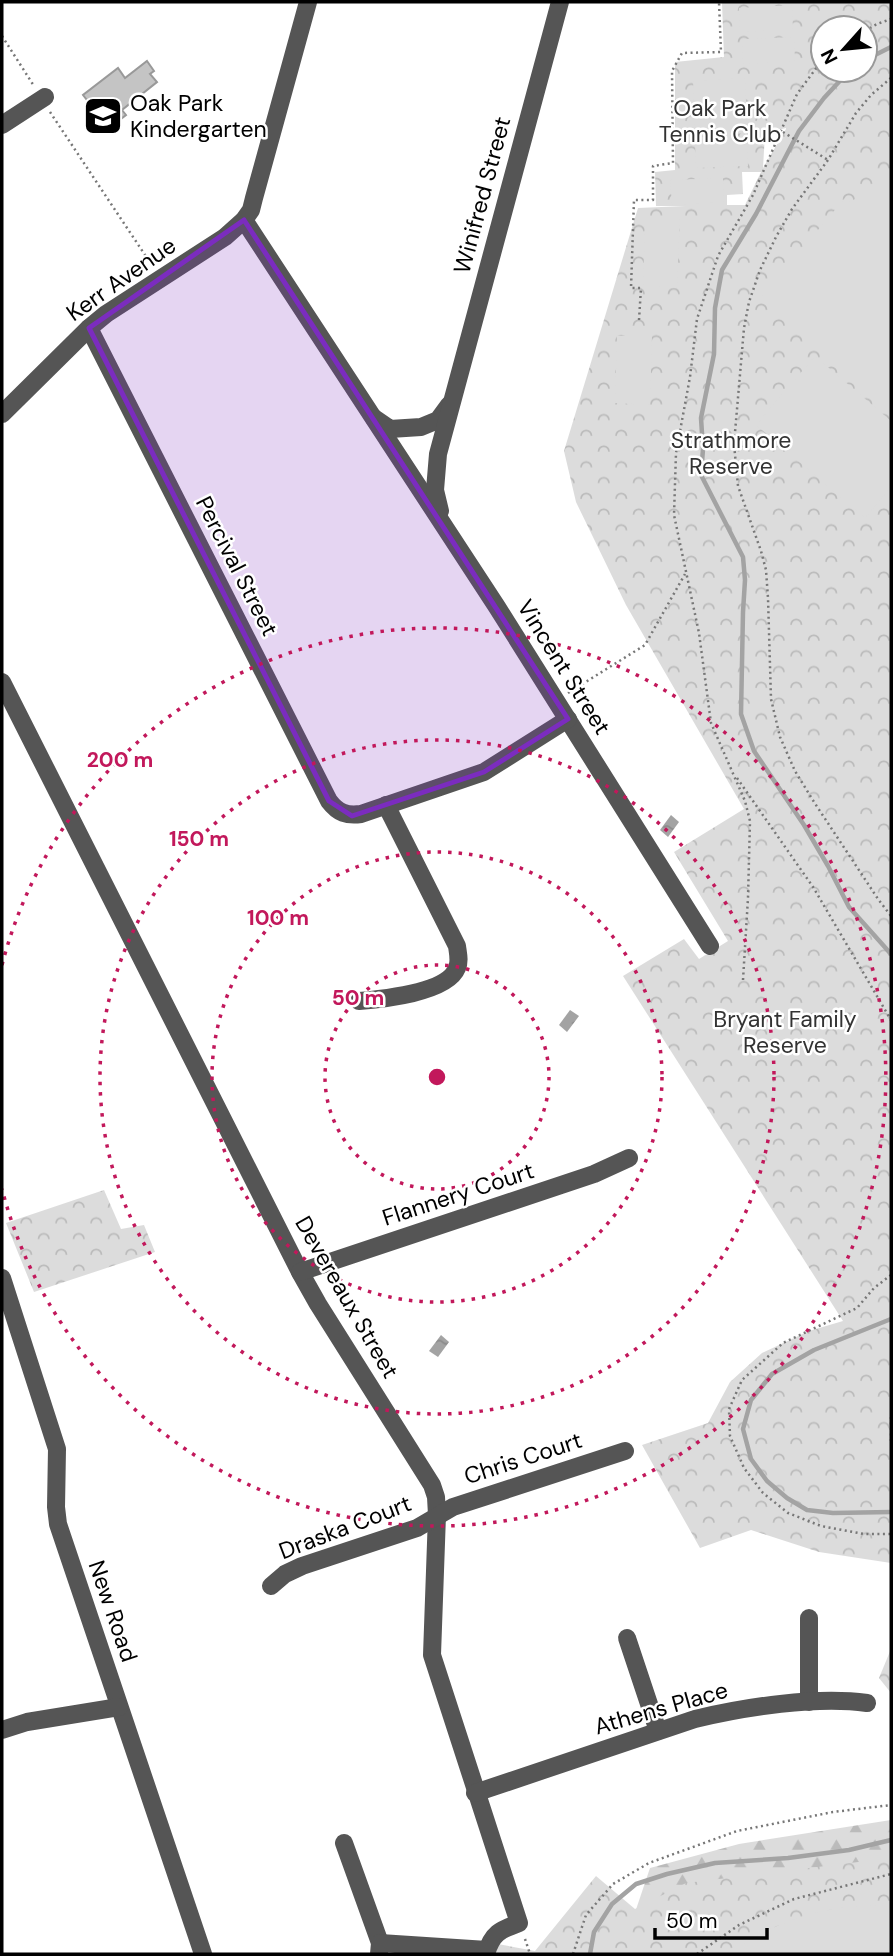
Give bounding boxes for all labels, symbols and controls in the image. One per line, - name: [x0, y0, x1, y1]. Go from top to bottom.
- north arrow: [809, 14, 879, 84]
- text: N: [815, 45, 844, 68]
- place label: Oak Park Kindergarten: [130, 88, 267, 144]
- park label: Oak Park Tennis Club: [659, 93, 781, 149]
- school or university icon: Oak Park Kindergarten: [82, 95, 124, 137]
- street label: Winifred Street: [447, 113, 517, 277]
- street label: Kerr Avenue: [60, 230, 182, 328]
- park label: Strathmore Reserve: [671, 425, 791, 481]
- street label: Percival Street: [189, 491, 285, 641]
- street label: Vincent Street: [511, 594, 617, 740]
- text: 200 m: [87, 746, 153, 774]
- text: 150 m: [169, 825, 229, 853]
- text: 100 m: [247, 904, 309, 932]
- text: 50 m: [332, 984, 384, 1012]
- park label: Bryant Family Reserve: [713, 1004, 857, 1060]
- centre of rings: [425, 1065, 449, 1089]
- street label: Flannery Court: [378, 1155, 538, 1233]
- street label: Devereaux Street: [288, 1210, 406, 1384]
- street label: Chris Court: [460, 1425, 586, 1491]
- street label: Draska Court: [275, 1488, 415, 1566]
- street label: New Road: [82, 1556, 144, 1666]
- street label: Athens Place: [591, 1675, 731, 1741]
- scale bar: [655, 1896, 767, 1940]
- text: 50 m: [666, 1907, 717, 1935]

